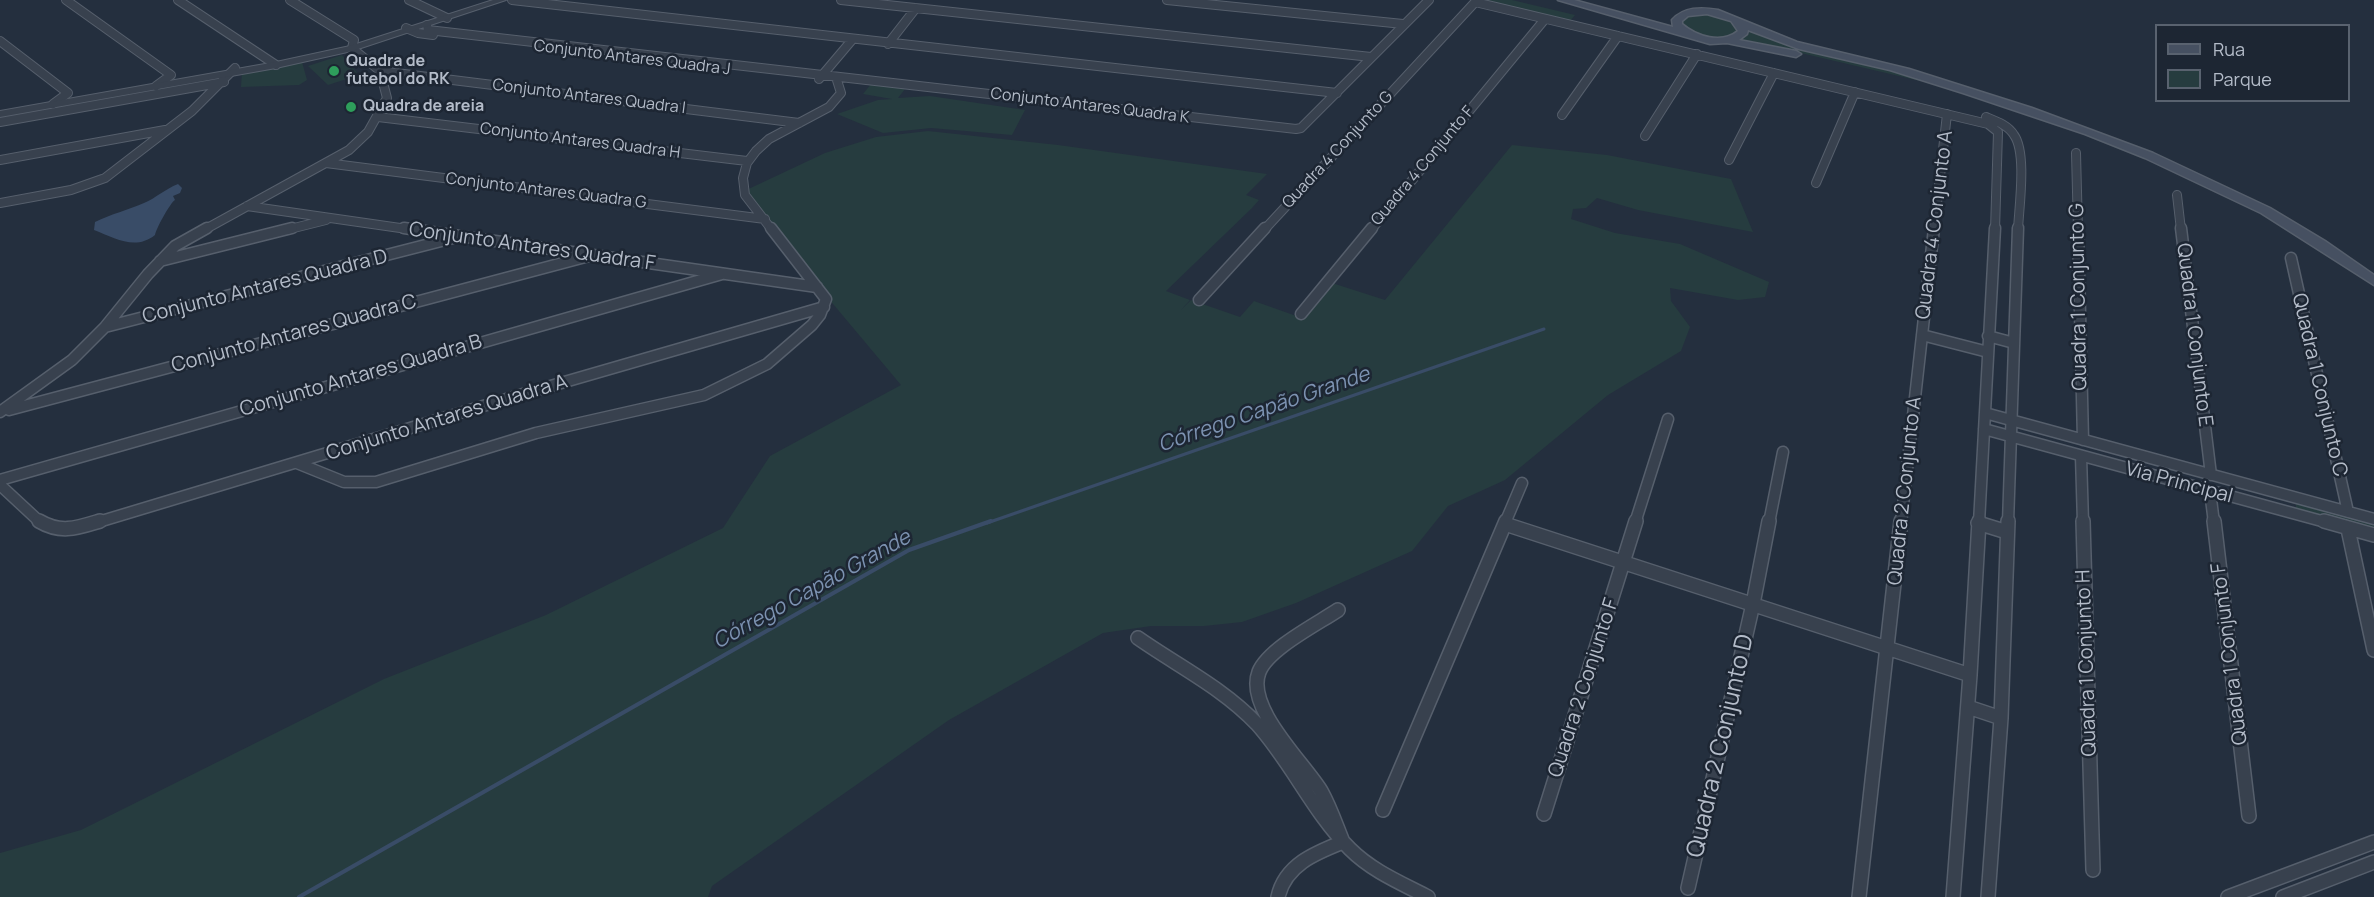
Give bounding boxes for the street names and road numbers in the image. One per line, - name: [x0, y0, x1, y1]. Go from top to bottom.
- street label: Conjunto Antares Quadra J: [533, 36, 731, 80]
- street label: Conjunto Antares Quadra I: [491, 76, 687, 118]
- street label: Conjunto Antares Quadra K: [989, 84, 1191, 128]
- street label: Quadra 4 Conjunto G: [1279, 87, 1397, 213]
- street label: Quadra 4 Conjunto F: [1367, 102, 1479, 230]
- street label: Conjunto Antares Quadra H: [479, 119, 681, 163]
- street label: Quadra 4 Conjunto A: [1912, 129, 1958, 321]
- street label: Conjunto Antares Quadra G: [445, 169, 647, 213]
- street label: Quadra 1 Conjunto G: [2065, 203, 2093, 391]
- street label: Conjunto Antares Quadra F: [407, 218, 657, 276]
- street label: Quadra 1 Conjunto E: [2171, 242, 2217, 428]
- street label: Conjunto Antares Quadra D: [140, 245, 390, 329]
- street label: Conjunto Antares Quadra C: [169, 290, 419, 378]
- street label: Quadra 1 Conjunto C: [2286, 291, 2352, 479]
- street label: Conjunto Antares Quadra B: [237, 330, 485, 422]
- street label: Conjunto Antares Quadra A: [323, 370, 571, 466]
- street label: Quadra 2 Conjunto A: [1883, 395, 1927, 587]
- street label: Via Principal: [2123, 457, 2235, 509]
- street label: Quadra 1 Conjunto F: [2207, 562, 2253, 746]
- street label: Quadra 1 Conjunto H: [2072, 569, 2102, 757]
- street label: Quadra 2 Conjunto F: [1544, 595, 1624, 781]
- street label: Quadra 2 Conjunto D: [1681, 632, 1761, 860]

